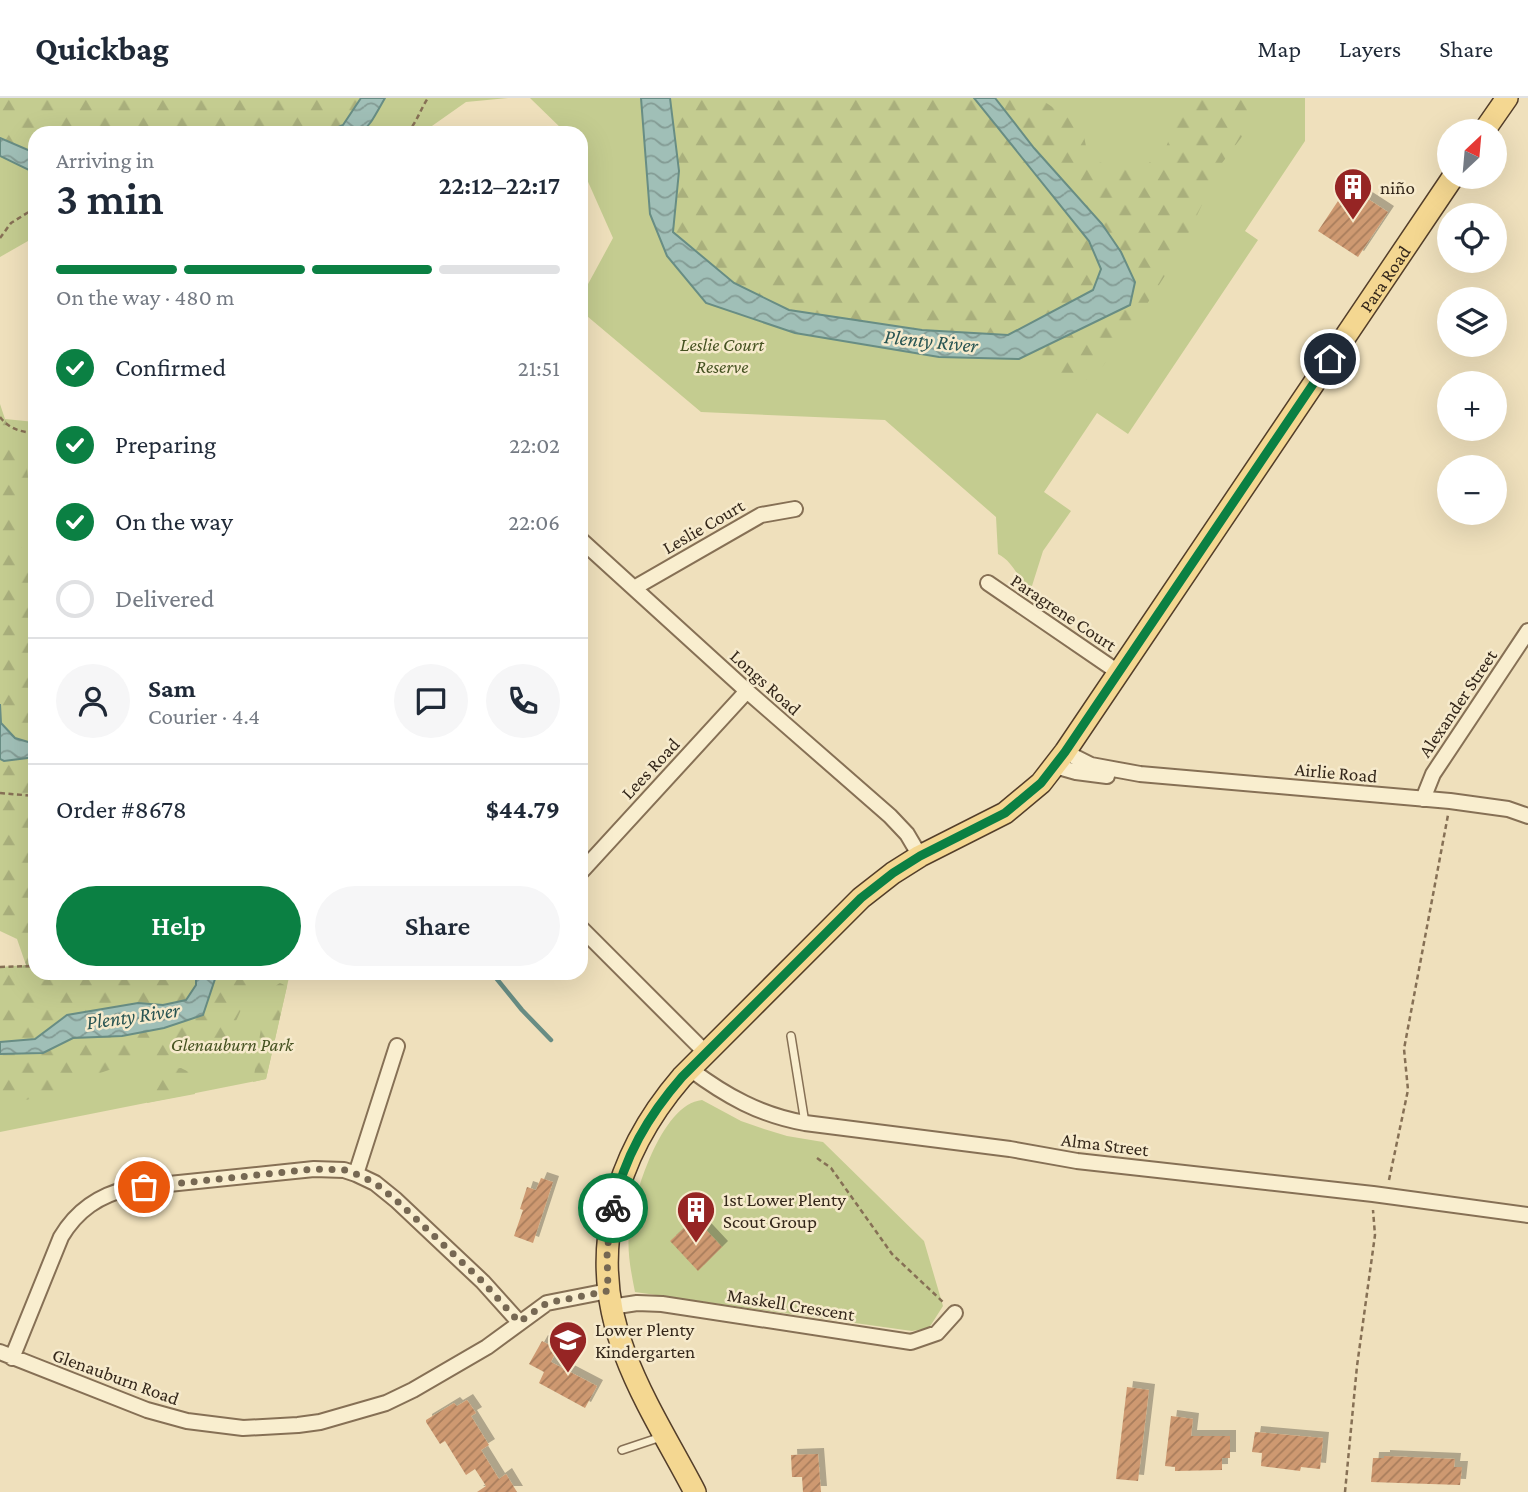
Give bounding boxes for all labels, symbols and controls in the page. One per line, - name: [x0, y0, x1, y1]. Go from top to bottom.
- text: Quickbag: [35, 30, 169, 67]
- text: Map: [1257, 35, 1301, 62]
- text: Layers: [1339, 35, 1401, 62]
- text: Share: [1439, 35, 1493, 62]
- north arrow: [1437, 119, 1507, 189]
- map controls: [1437, 119, 1507, 525]
- text: Arriving in: [56, 147, 154, 173]
- building icon: niño: [1332, 166, 1374, 221]
- text: 22:12–22:17: [439, 171, 560, 200]
- text: 3 min: [56, 173, 164, 224]
- place label: niño: [1380, 177, 1415, 198]
- button: locate: [1437, 203, 1507, 273]
- street label: Para Road: [1355, 242, 1415, 316]
- text: On the way · 480 m: [56, 284, 234, 310]
- button: layers: [1437, 287, 1507, 357]
- water label: Plenty River: [883, 324, 980, 358]
- pin: [1300, 329, 1360, 389]
- park label: Leslie Court Reserve: [680, 334, 764, 377]
- icon: home: [1311, 340, 1349, 378]
- icon: check: [56, 349, 94, 387]
- text: Confirmed: [115, 353, 226, 382]
- text: 21:51: [518, 355, 560, 381]
- button: +: [1437, 371, 1507, 441]
- icon: check: [56, 426, 94, 464]
- text: Preparing: [115, 430, 216, 459]
- text: 22:02: [509, 432, 560, 458]
- button: −: [1437, 455, 1507, 525]
- street label: Leslie Court: [659, 494, 748, 558]
- icon: check: [56, 503, 94, 541]
- text: On the way: [115, 507, 233, 536]
- text: 22:06: [508, 509, 560, 535]
- street label: Paragrene Court: [1007, 569, 1121, 656]
- text: Delivered: [115, 584, 214, 613]
- street label: Longs Road: [726, 645, 805, 720]
- street label: Alexander Street: [1414, 645, 1501, 761]
- button: person: [56, 664, 130, 738]
- button: chat: [394, 664, 468, 738]
- button: phone: [486, 664, 560, 738]
- text: Sam: [148, 674, 196, 703]
- text: Courier · 4.4: [148, 703, 260, 729]
- street label: Lees Road: [617, 733, 684, 803]
- street label: Airlie Road: [1294, 758, 1378, 787]
- text: Order #8678: [56, 795, 187, 824]
- text: $44.79: [486, 795, 560, 824]
- button: Help: [56, 886, 301, 966]
- button: Share: [315, 886, 560, 966]
- water label: Plenty River: [85, 997, 182, 1034]
- park label: Glenauburn Park: [171, 1034, 294, 1055]
- street label: Alma Street: [1060, 1129, 1151, 1160]
- pin: [114, 1157, 174, 1217]
- icon: bag: [125, 1168, 163, 1206]
- courier: [578, 1173, 648, 1243]
- icon: bike: [594, 1189, 632, 1227]
- building icon: 1st Lower Plenty Scout Group: [675, 1189, 717, 1244]
- place label: 1st Lower Plenty Scout Group: [723, 1189, 846, 1232]
- street label: Maskell Crescent: [726, 1284, 857, 1325]
- school or university icon: Lower Plenty Kindergarten: [547, 1319, 589, 1374]
- place label: Lower Plenty Kindergarten: [595, 1319, 695, 1362]
- street label: Glenauburn Road: [50, 1344, 182, 1409]

